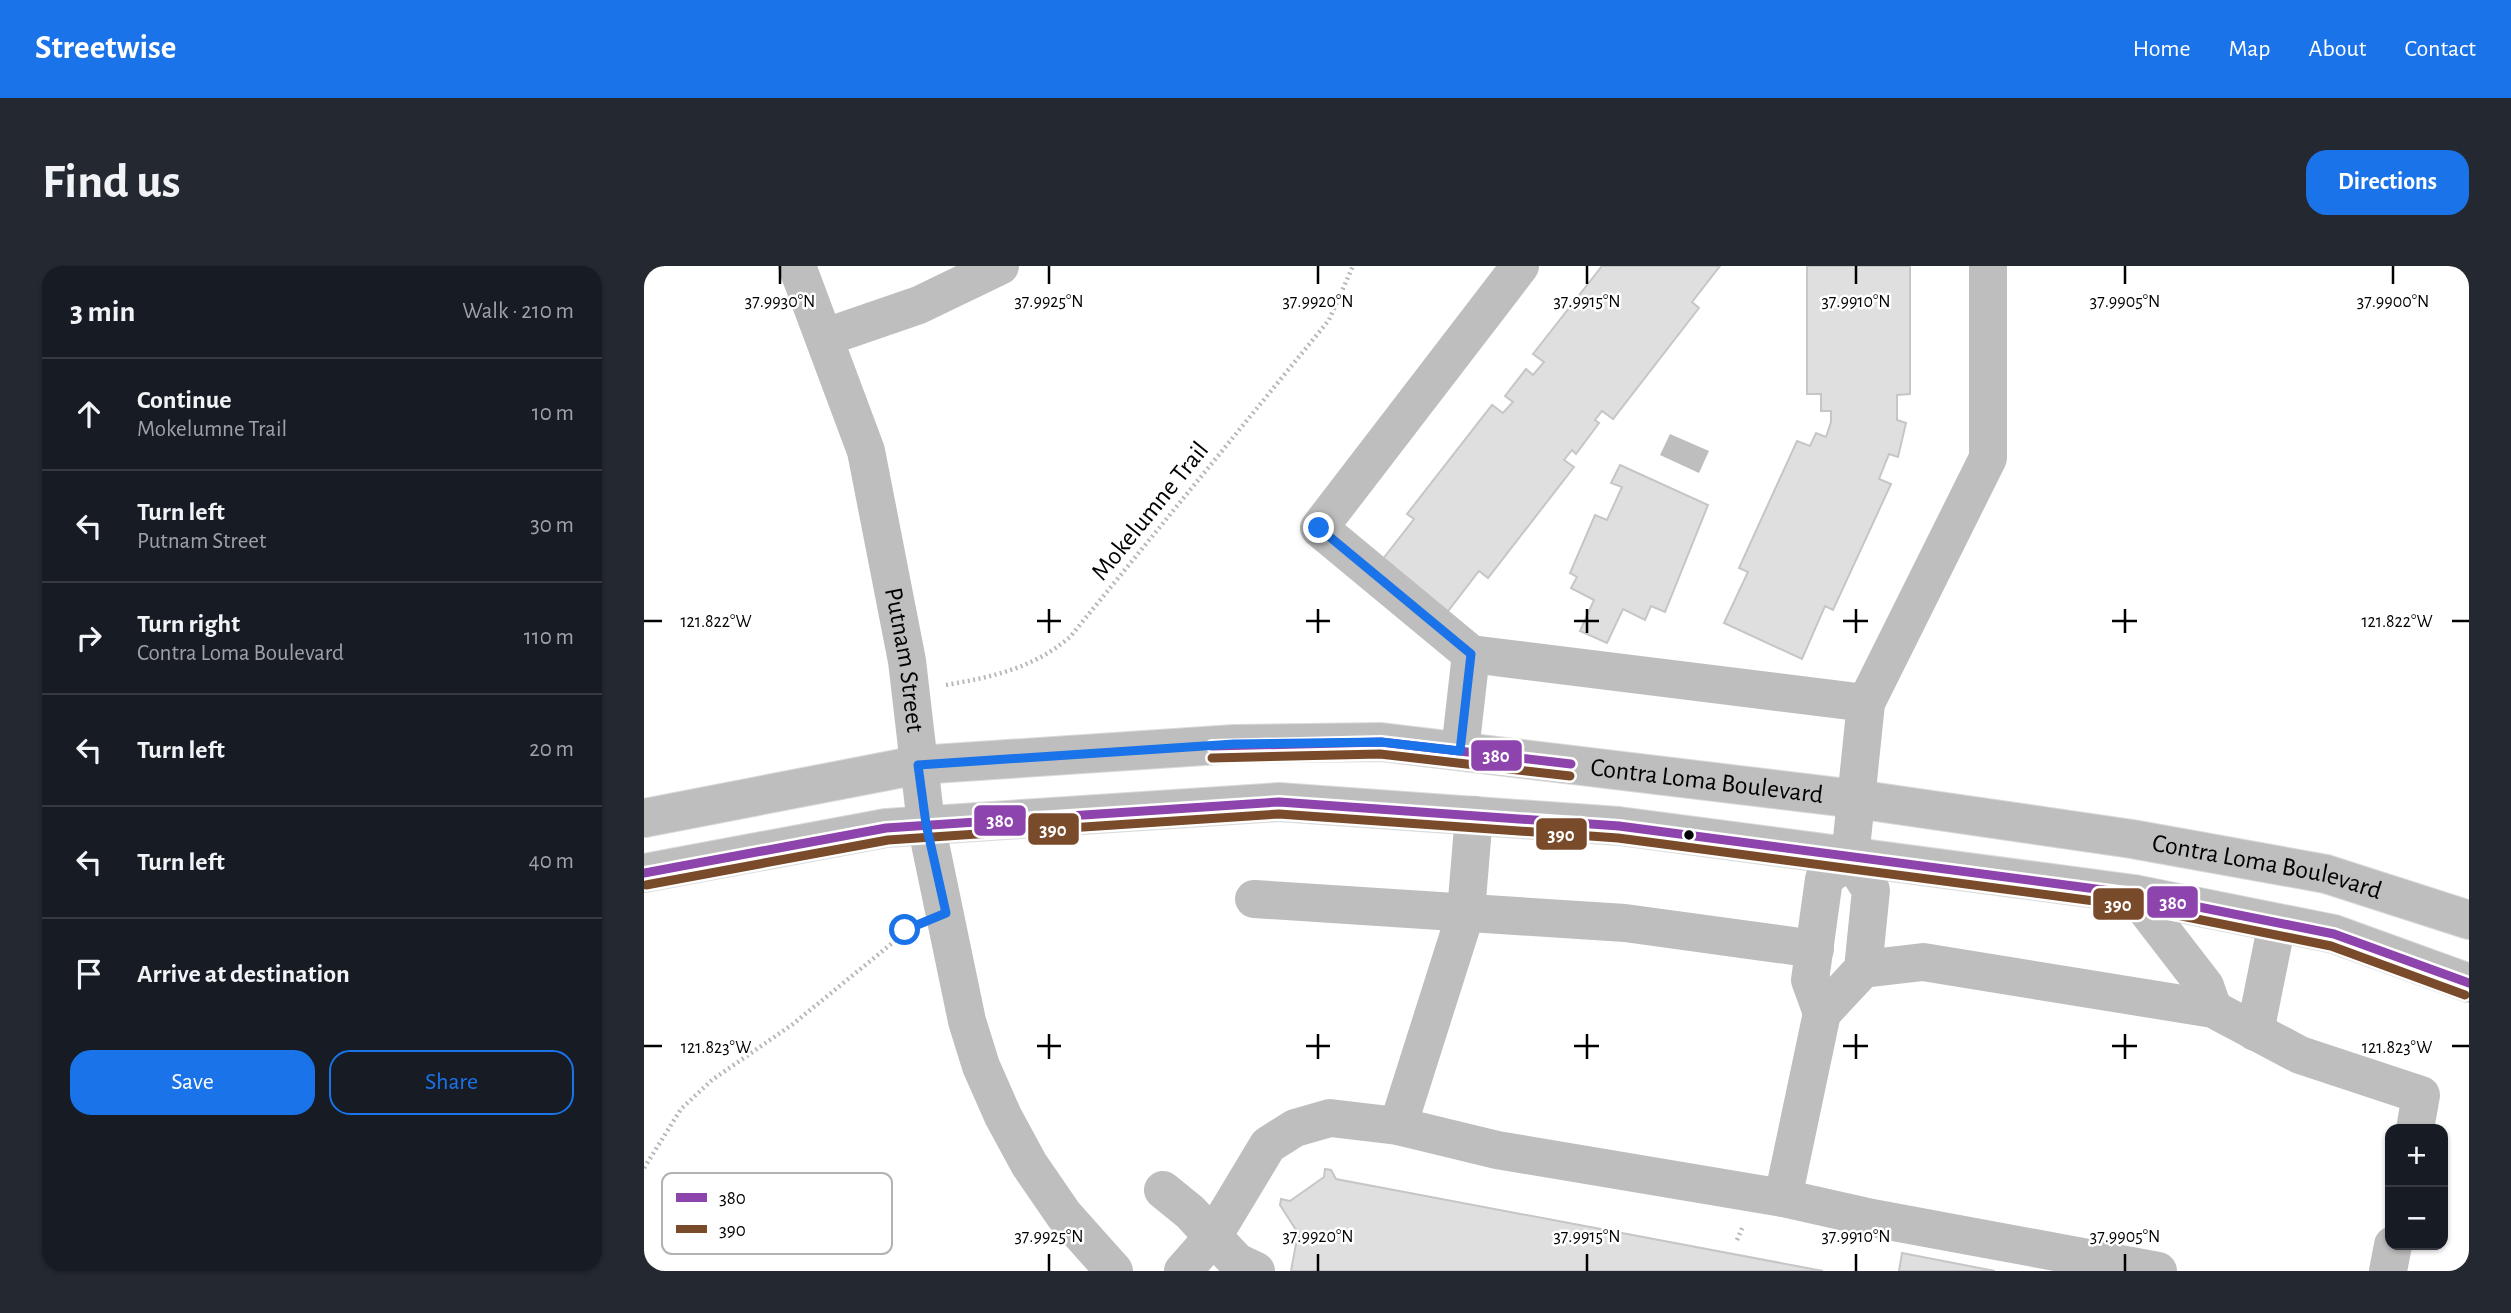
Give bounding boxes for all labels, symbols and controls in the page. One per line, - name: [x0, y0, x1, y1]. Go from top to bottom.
- text: Streetwise: [35, 32, 176, 65]
- text: Home: [2133, 37, 2191, 61]
- text: Map: [2229, 37, 2271, 61]
- text: About: [2309, 37, 2366, 61]
- text: Contact: [2404, 37, 2476, 61]
- button: Directions: [2306, 150, 2469, 215]
- text: Find us: [42, 158, 181, 207]
- text: 37.9930°N: [745, 293, 815, 311]
- text: 37.9925°N: [1014, 293, 1084, 311]
- text: 37.9920°N: [1282, 293, 1354, 311]
- text: 37.9915°N: [1553, 293, 1621, 311]
- text: 37.9910°N: [1821, 293, 1891, 311]
- text: 37.9905°N: [2090, 293, 2160, 311]
- text: 37.9900°N: [2357, 293, 2429, 311]
- text: 3 min: [70, 297, 135, 327]
- text: Walk · 210 m: [462, 300, 574, 323]
- text: Continue: [137, 387, 232, 413]
- icon: ahead: [70, 395, 108, 433]
- text: 10 m: [532, 402, 574, 425]
- text: Mokelumne Trail: [137, 418, 287, 441]
- street label: Mokelumne Trail: [1086, 437, 1214, 585]
- text: Turn left: [137, 499, 225, 525]
- icon: left: [70, 507, 108, 545]
- route end: [1303, 512, 1334, 543]
- text: 30 m: [530, 514, 574, 537]
- text: Putnam Street: [137, 530, 266, 553]
- street label: Putnam Street: [880, 585, 928, 734]
- text: Turn right: [137, 611, 240, 637]
- text: 121.822°W: [680, 613, 752, 631]
- text: 121.822°W: [2361, 613, 2433, 631]
- icon: right: [70, 619, 108, 657]
- text: 110 m: [524, 626, 574, 649]
- text: Contra Loma Boulevard: [137, 642, 344, 665]
- icon: left: [70, 731, 108, 769]
- text: Turn left: [137, 737, 225, 763]
- text: 20 m: [529, 738, 574, 761]
- line badge: 380: [1470, 739, 1523, 772]
- text: 380: [1482, 747, 1510, 766]
- street label: Contra Loma Boulevard: [1589, 754, 1825, 808]
- line badge: 380: [973, 804, 1027, 837]
- text: 380: [986, 812, 1014, 831]
- line badge: 390: [1027, 812, 1080, 846]
- line badge: 390: [1535, 817, 1588, 851]
- text: 390: [1039, 821, 1067, 840]
- text: 390: [1547, 826, 1575, 845]
- unlabelled marker: [1682, 828, 1696, 842]
- street label: Contra Loma Boulevard: [2150, 830, 2385, 904]
- icon: left: [70, 843, 108, 881]
- text: Turn left: [137, 849, 225, 875]
- text: 40 m: [529, 850, 574, 873]
- line badge: 380: [2146, 885, 2199, 919]
- line badge: 390: [2092, 887, 2145, 921]
- text: 380: [2159, 894, 2187, 913]
- text: 390: [2104, 896, 2132, 915]
- route start: [889, 914, 920, 945]
- icon: arrive: [70, 955, 108, 993]
- text: Arrive at destination: [137, 961, 350, 987]
- text: 121.823°W: [681, 1039, 751, 1057]
- text: 121.823°W: [2362, 1039, 2432, 1057]
- button: Save: [70, 1050, 315, 1115]
- button: Share: [329, 1050, 574, 1115]
- map controls: [2385, 1124, 2448, 1250]
- button: +: [2385, 1124, 2448, 1187]
- legend: [662, 1173, 892, 1254]
- button: −: [2385, 1187, 2448, 1250]
- text: 380: [719, 1189, 746, 1208]
- text: 390: [719, 1221, 746, 1240]
- text: 37.9925°N: [1014, 1228, 1084, 1246]
- text: 37.9920°N: [1282, 1228, 1354, 1246]
- text: 37.9915°N: [1553, 1228, 1621, 1246]
- text: 37.9910°N: [1821, 1228, 1891, 1246]
- text: 37.9905°N: [2090, 1228, 2160, 1246]

